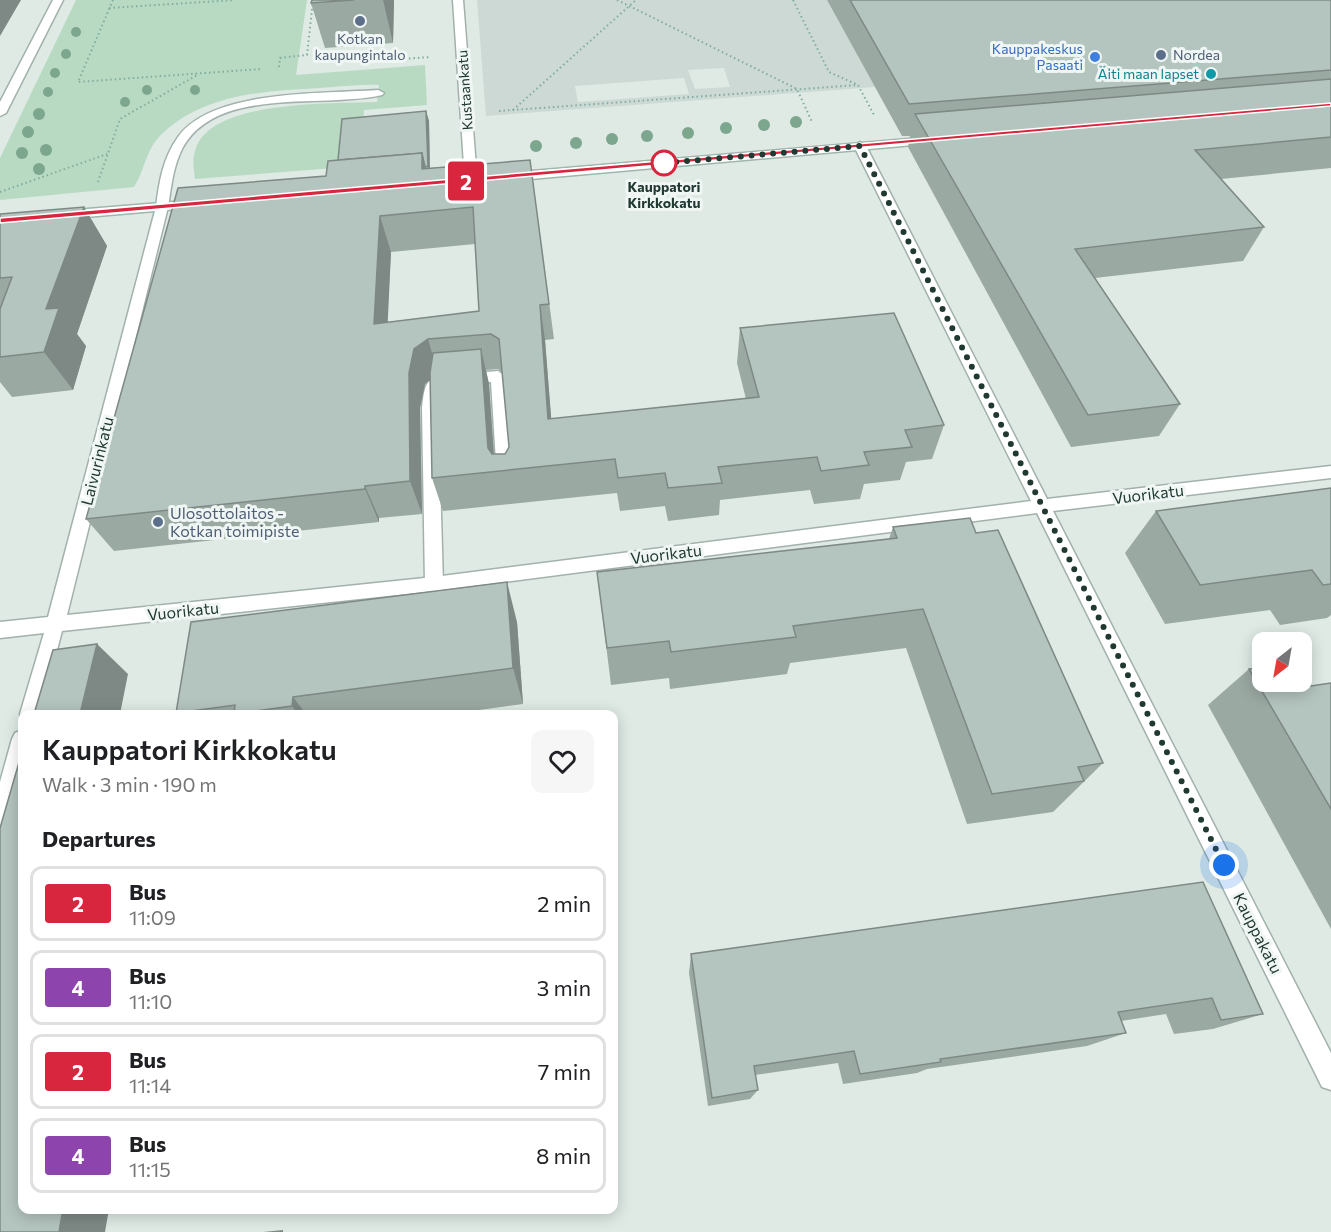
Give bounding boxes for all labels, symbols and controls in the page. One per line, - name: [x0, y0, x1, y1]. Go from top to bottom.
- marker: Kotkan kaupungintalo: [353, 14, 367, 28]
- place label: Kotkan kaupungintalo: [314, 30, 406, 63]
- place label: Kauppakeskus Pasaati: [992, 40, 1083, 73]
- place label: Nordea: [1173, 46, 1220, 63]
- marker: Nordea: [1154, 48, 1168, 62]
- street label: Kustaankatu: [453, 49, 476, 131]
- marker: Kauppakeskus Pasaati: [1088, 50, 1102, 64]
- place label: Äiti maan lapset: [1098, 65, 1199, 82]
- marker: Äiti maan lapset: [1204, 67, 1218, 81]
- marker: Kauppatori Kirkkokatu: [651, 150, 677, 176]
- line badge: 2: [446, 162, 486, 201]
- text: 2: [460, 169, 472, 194]
- place label: Kauppatori Kirkkokatu: [628, 178, 701, 211]
- street label: Laivurinkatu: [76, 414, 117, 507]
- street label: Vuorikatu: [1111, 480, 1185, 507]
- place label: Ulosottolaitos - Kotkan toimipiste: [170, 503, 299, 540]
- marker: Ulosottolaitos - Kotkan toimipiste: [151, 515, 165, 529]
- street label: Vuorikatu: [629, 540, 703, 567]
- street label: Vuorikatu: [146, 597, 220, 624]
- north arrow: [1252, 632, 1312, 692]
- map controls: [1252, 632, 1312, 692]
- button: heart: [531, 730, 594, 793]
- text: Kauppatori Kirkkokatu: [42, 732, 337, 766]
- text: Walk · 3 min · 190 m: [42, 772, 217, 796]
- text: Departures: [42, 825, 156, 852]
- your location: [1209, 850, 1239, 880]
- text: Bus: [129, 878, 166, 905]
- street label: Kauppakatu: [1230, 889, 1287, 976]
- text: 2 min: [537, 890, 591, 917]
- text: 2: [72, 891, 84, 916]
- text: 11:09: [129, 905, 176, 929]
- text: Bus: [129, 962, 166, 989]
- text: 3 min: [537, 974, 591, 1001]
- text: 4: [72, 975, 84, 1000]
- text: 11:10: [129, 989, 172, 1013]
- text: Bus: [129, 1046, 166, 1073]
- text: 7 min: [538, 1058, 591, 1085]
- text: 2: [72, 1059, 84, 1084]
- text: 11:14: [129, 1073, 171, 1097]
- text: Bus: [129, 1130, 166, 1157]
- text: 8 min: [536, 1142, 591, 1169]
- text: 4: [72, 1143, 84, 1168]
- text: 11:15: [129, 1157, 171, 1181]

